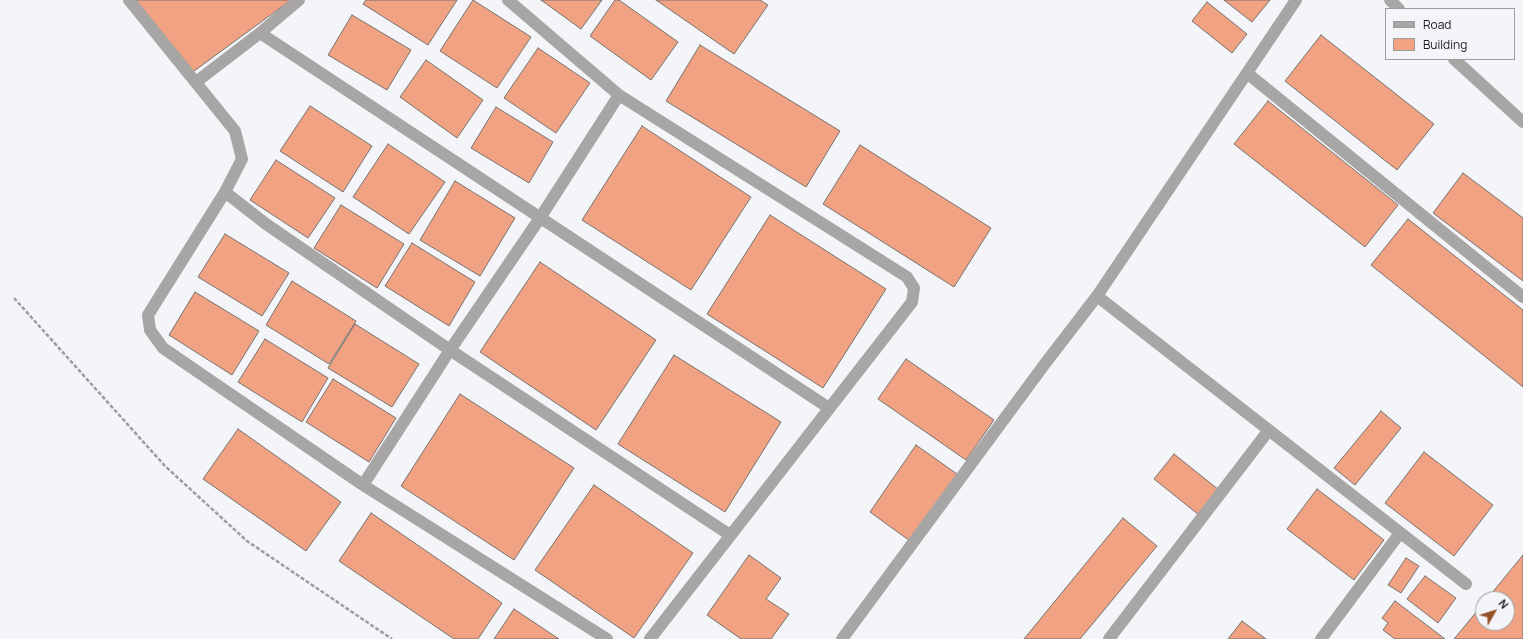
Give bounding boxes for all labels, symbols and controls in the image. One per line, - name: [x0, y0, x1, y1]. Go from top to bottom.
- legend: [1385, 8, 1515, 60]
- text: Road: [1423, 16, 1451, 33]
- text: Building: [1423, 36, 1467, 53]
- north arrow: [1475, 591, 1515, 631]
- text: N: [1496, 596, 1512, 612]

